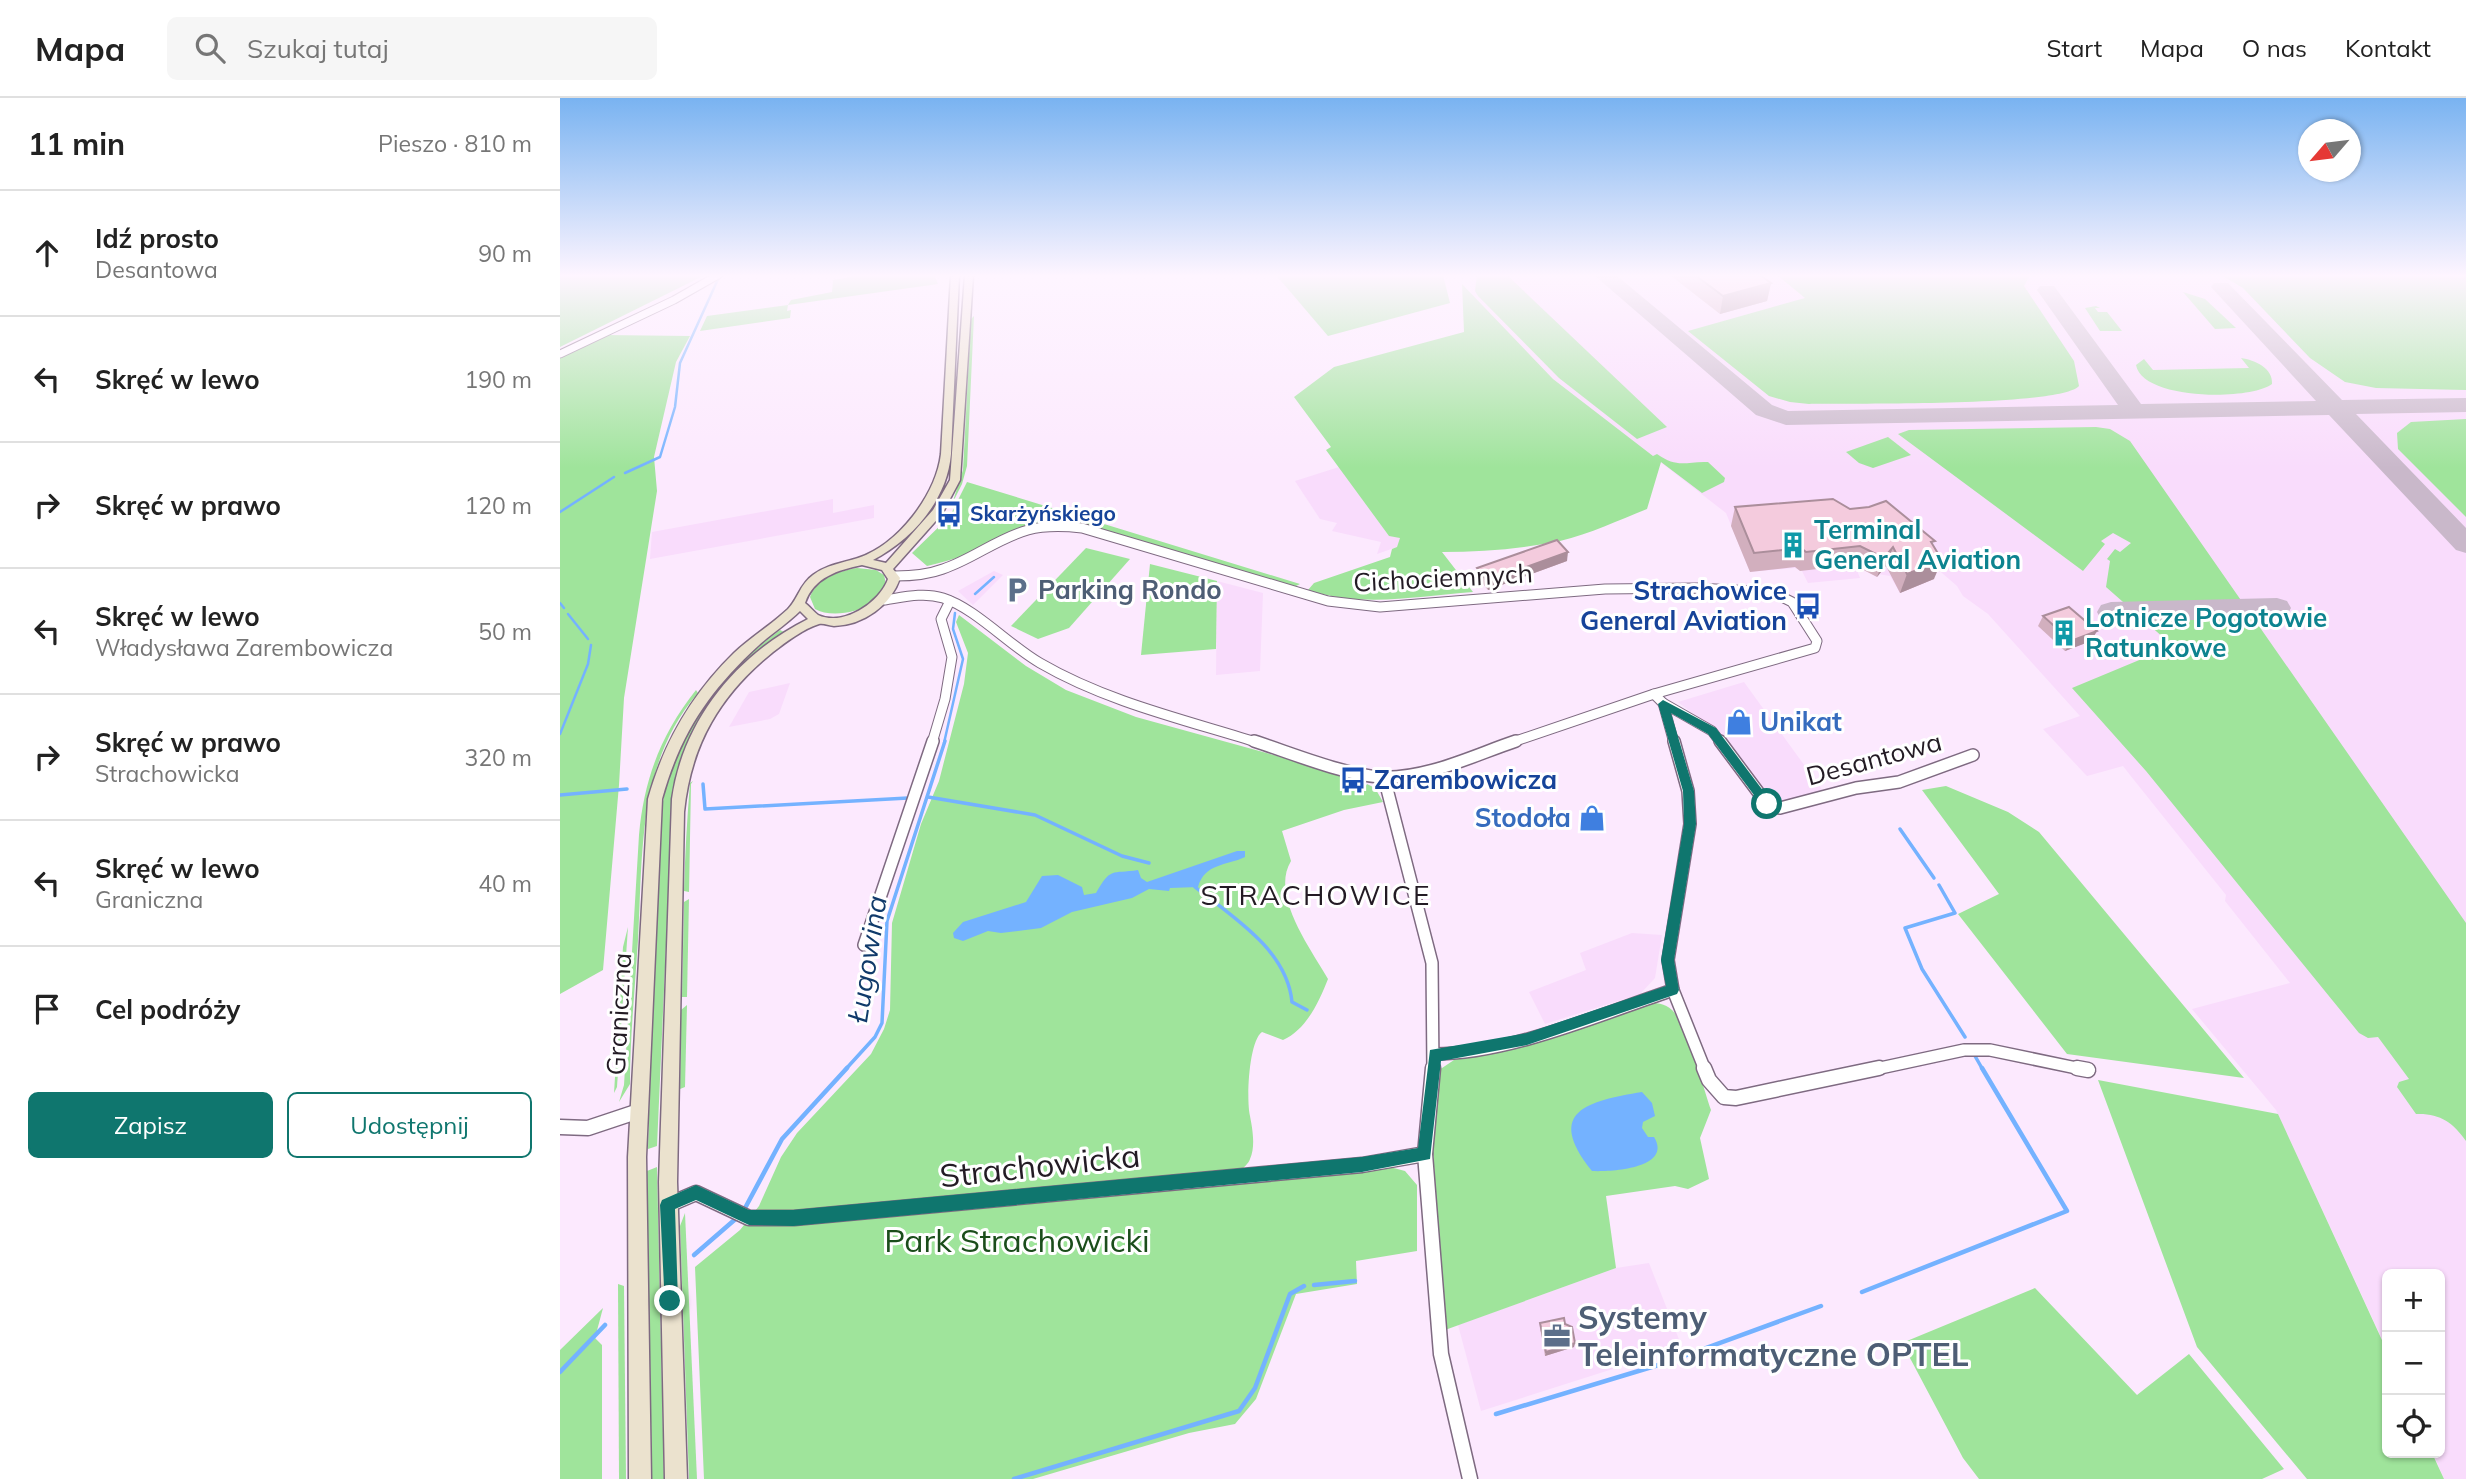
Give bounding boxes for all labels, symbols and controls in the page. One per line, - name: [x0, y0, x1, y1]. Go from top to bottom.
- search box: [167, 17, 657, 80]
- text: Mapa: [35, 28, 125, 69]
- icon: search: [191, 29, 229, 67]
- text: Szukaj tutaj: [247, 32, 389, 65]
- text: Start: [2047, 33, 2102, 63]
- text: Mapa: [2140, 33, 2204, 63]
- text: O nas: [2242, 33, 2307, 63]
- text: Kontakt: [2345, 33, 2431, 63]
- north arrow: [2298, 119, 2361, 182]
- text: 11 min: [28, 125, 125, 163]
- text: Pieszo · 810 m: [378, 129, 532, 158]
- text: Idź prosto: [95, 222, 219, 255]
- icon: ahead: [28, 234, 66, 272]
- text: 90 m: [478, 239, 532, 268]
- text: Desantowa: [95, 255, 218, 284]
- icon: left: [28, 360, 66, 398]
- text: Skręć w lewo: [95, 363, 260, 396]
- text: 190 m: [464, 365, 532, 394]
- icon: right: [28, 486, 66, 524]
- text: Skręć w prawo: [95, 489, 281, 522]
- text: 120 m: [464, 491, 532, 520]
- bus stop icon: Skarżyńskiego: [934, 499, 964, 529]
- place label: Skarżyńskiego: [970, 500, 1116, 526]
- place label: Terminal General Aviation: [1814, 513, 2021, 576]
- building icon: Terminal General Aviation: [1778, 530, 1808, 560]
- street label: Cichociemnych: [1352, 556, 1534, 599]
- place label: Parking Rondo: [1038, 573, 1222, 606]
- place label: Strachowice General Aviation: [1580, 574, 1787, 637]
- parking icon: Parking Rondo: [1002, 575, 1032, 605]
- bus stop icon: Strachowice General Aviation: [1793, 591, 1823, 621]
- text: Skręć w lewo: [95, 600, 260, 633]
- place label: Lotnicze Pogotowie Ratunkowe: [2085, 601, 2327, 664]
- icon: left: [28, 612, 66, 650]
- text: 50 m: [478, 617, 532, 646]
- building icon: Lotnicze Pogotowie Ratunkowe: [2049, 618, 2079, 648]
- text: Władysława Zarembowicza: [95, 633, 393, 662]
- place label: Unikat: [1760, 705, 1842, 738]
- shop icon: Unikat: [1724, 707, 1754, 737]
- street label: Desantowa: [1803, 725, 1945, 792]
- text: Skręć w prawo: [95, 726, 281, 759]
- icon: right: [28, 738, 66, 776]
- text: 320 m: [464, 743, 532, 772]
- text: Strachowicka: [95, 759, 240, 788]
- place label: Zarembowicza: [1374, 763, 1557, 796]
- bus stop icon: Zarembowicza: [1338, 765, 1368, 795]
- route start: [1751, 788, 1782, 819]
- place label: Stodoła: [1475, 801, 1571, 834]
- shop icon: Stodoła: [1577, 803, 1607, 833]
- text: Skręć w lewo: [95, 852, 260, 885]
- icon: left: [28, 864, 66, 902]
- text: 40 m: [478, 869, 532, 898]
- district label: STRACHOWICE: [1201, 877, 1432, 912]
- text: Graniczna: [95, 885, 203, 914]
- water label: Ługowina: [839, 893, 894, 1026]
- street label: Graniczna: [599, 952, 638, 1076]
- icon: arrive: [28, 990, 66, 1028]
- text: Cel podróży: [95, 993, 240, 1026]
- button: Zapisz: [28, 1092, 273, 1158]
- button: Udostępnij: [287, 1092, 532, 1158]
- street label: Strachowicka: [938, 1135, 1142, 1195]
- park label: Park Strachowicki: [884, 1220, 1150, 1260]
- map controls: [2382, 1269, 2445, 1458]
- button: +: [2382, 1269, 2445, 1332]
- route end: [654, 1285, 685, 1316]
- place label: Systemy Teleinformatyczne OPTEL: [1578, 1297, 1969, 1374]
- office icon: Systemy Teleinformatyczne OPTEL: [1542, 1321, 1572, 1351]
- button: −: [2382, 1332, 2445, 1395]
- button: locate: [2382, 1395, 2445, 1458]

